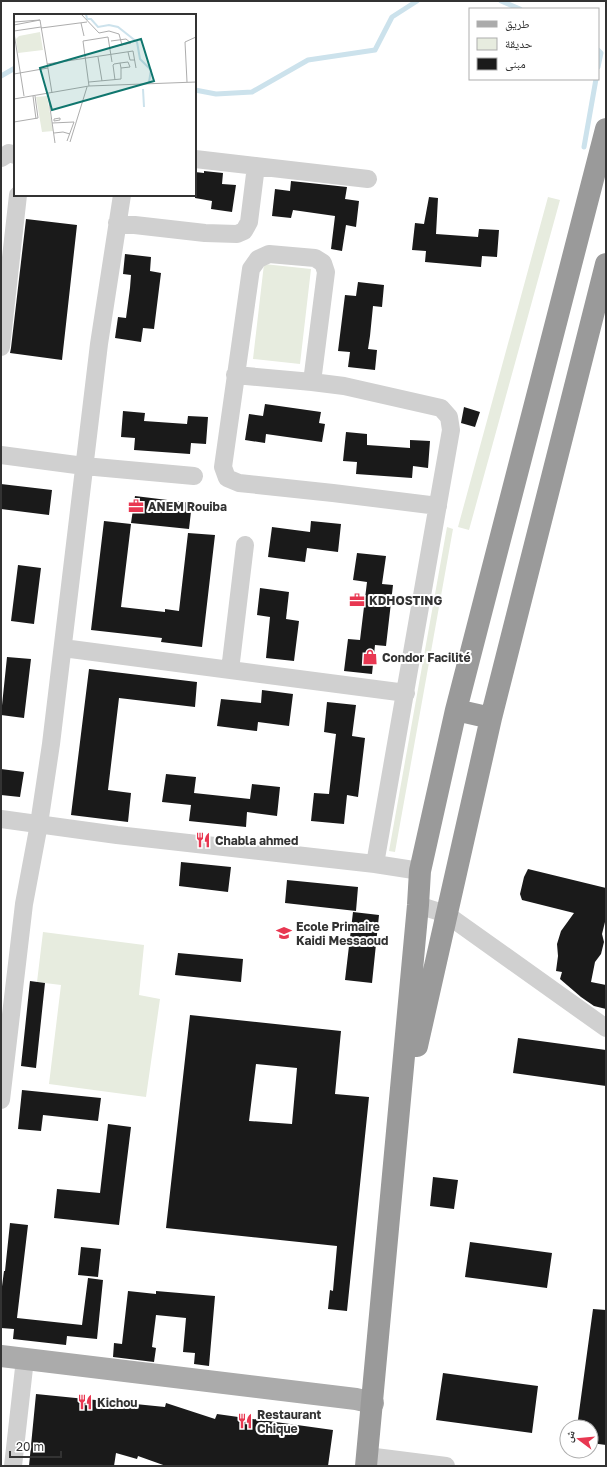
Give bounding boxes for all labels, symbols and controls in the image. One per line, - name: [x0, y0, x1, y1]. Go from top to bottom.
- legend: [469, 8, 599, 80]
- inset map: [14, 14, 196, 196]
- text: طريق: [505, 16, 530, 31]
- text: حديقة: [505, 36, 533, 51]
- text: مبنى: [505, 56, 526, 71]
- office icon: ANEM Rouiba: [127, 497, 145, 515]
- place label: ANEM Rouiba: [148, 499, 227, 514]
- office icon: KDHOSTING: [348, 591, 366, 609]
- place label: KDHOSTING: [369, 593, 442, 608]
- shop icon: Condor Facilité: [361, 648, 379, 666]
- place label: Condor Facilité: [382, 650, 470, 665]
- restaurant icon: Chabla ahmed: [194, 831, 212, 849]
- place label: Chabla ahmed: [215, 833, 298, 848]
- place label: Ecole Primaire Kaidi Messaoud: [296, 919, 388, 948]
- school or university icon: Ecole Primaire Kaidi Messaoud: [275, 924, 293, 942]
- restaurant icon: Kichou: [76, 1393, 94, 1411]
- place label: Kichou: [97, 1395, 138, 1410]
- place label: Restaurant Chique: [257, 1407, 322, 1436]
- restaurant icon: Restaurant Chique: [236, 1412, 254, 1430]
- north arrow: [559, 1419, 599, 1459]
- text: ش: [561, 1428, 579, 1444]
- scale bar: [10, 1433, 61, 1459]
- text: 20 m: [16, 1439, 44, 1454]

